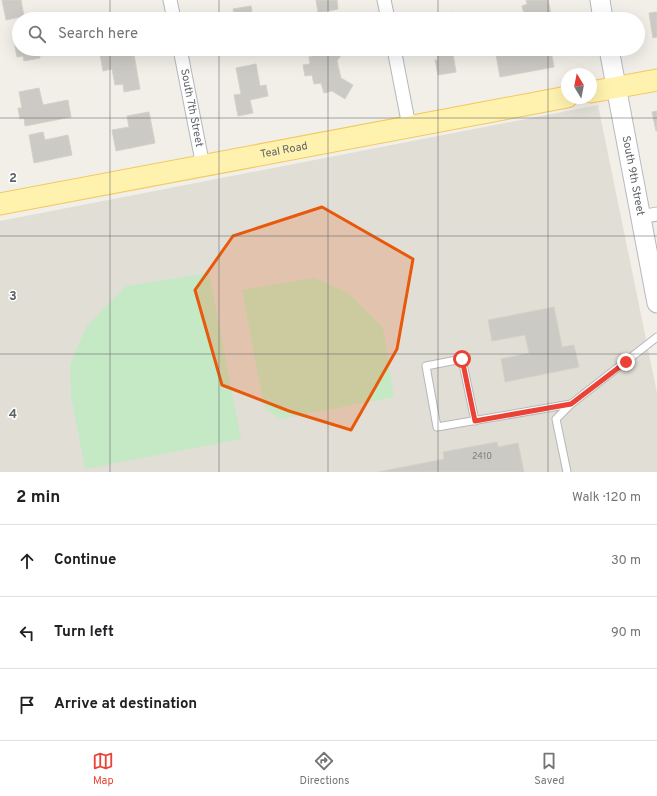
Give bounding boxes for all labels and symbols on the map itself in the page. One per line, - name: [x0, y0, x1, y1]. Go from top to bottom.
- street label: South 7th Street: [177, 67, 206, 148]
- north arrow: [561, 68, 597, 104]
- street label: South 9th Street: [619, 135, 647, 217]
- street label: Teal Road: [259, 139, 309, 162]
- text: 2: [9, 171, 17, 187]
- text: 3: [9, 289, 17, 305]
- route start: [453, 350, 471, 368]
- route end: [617, 353, 635, 371]
- text: 4: [9, 407, 17, 423]
- house number: 2410: [472, 451, 492, 462]

